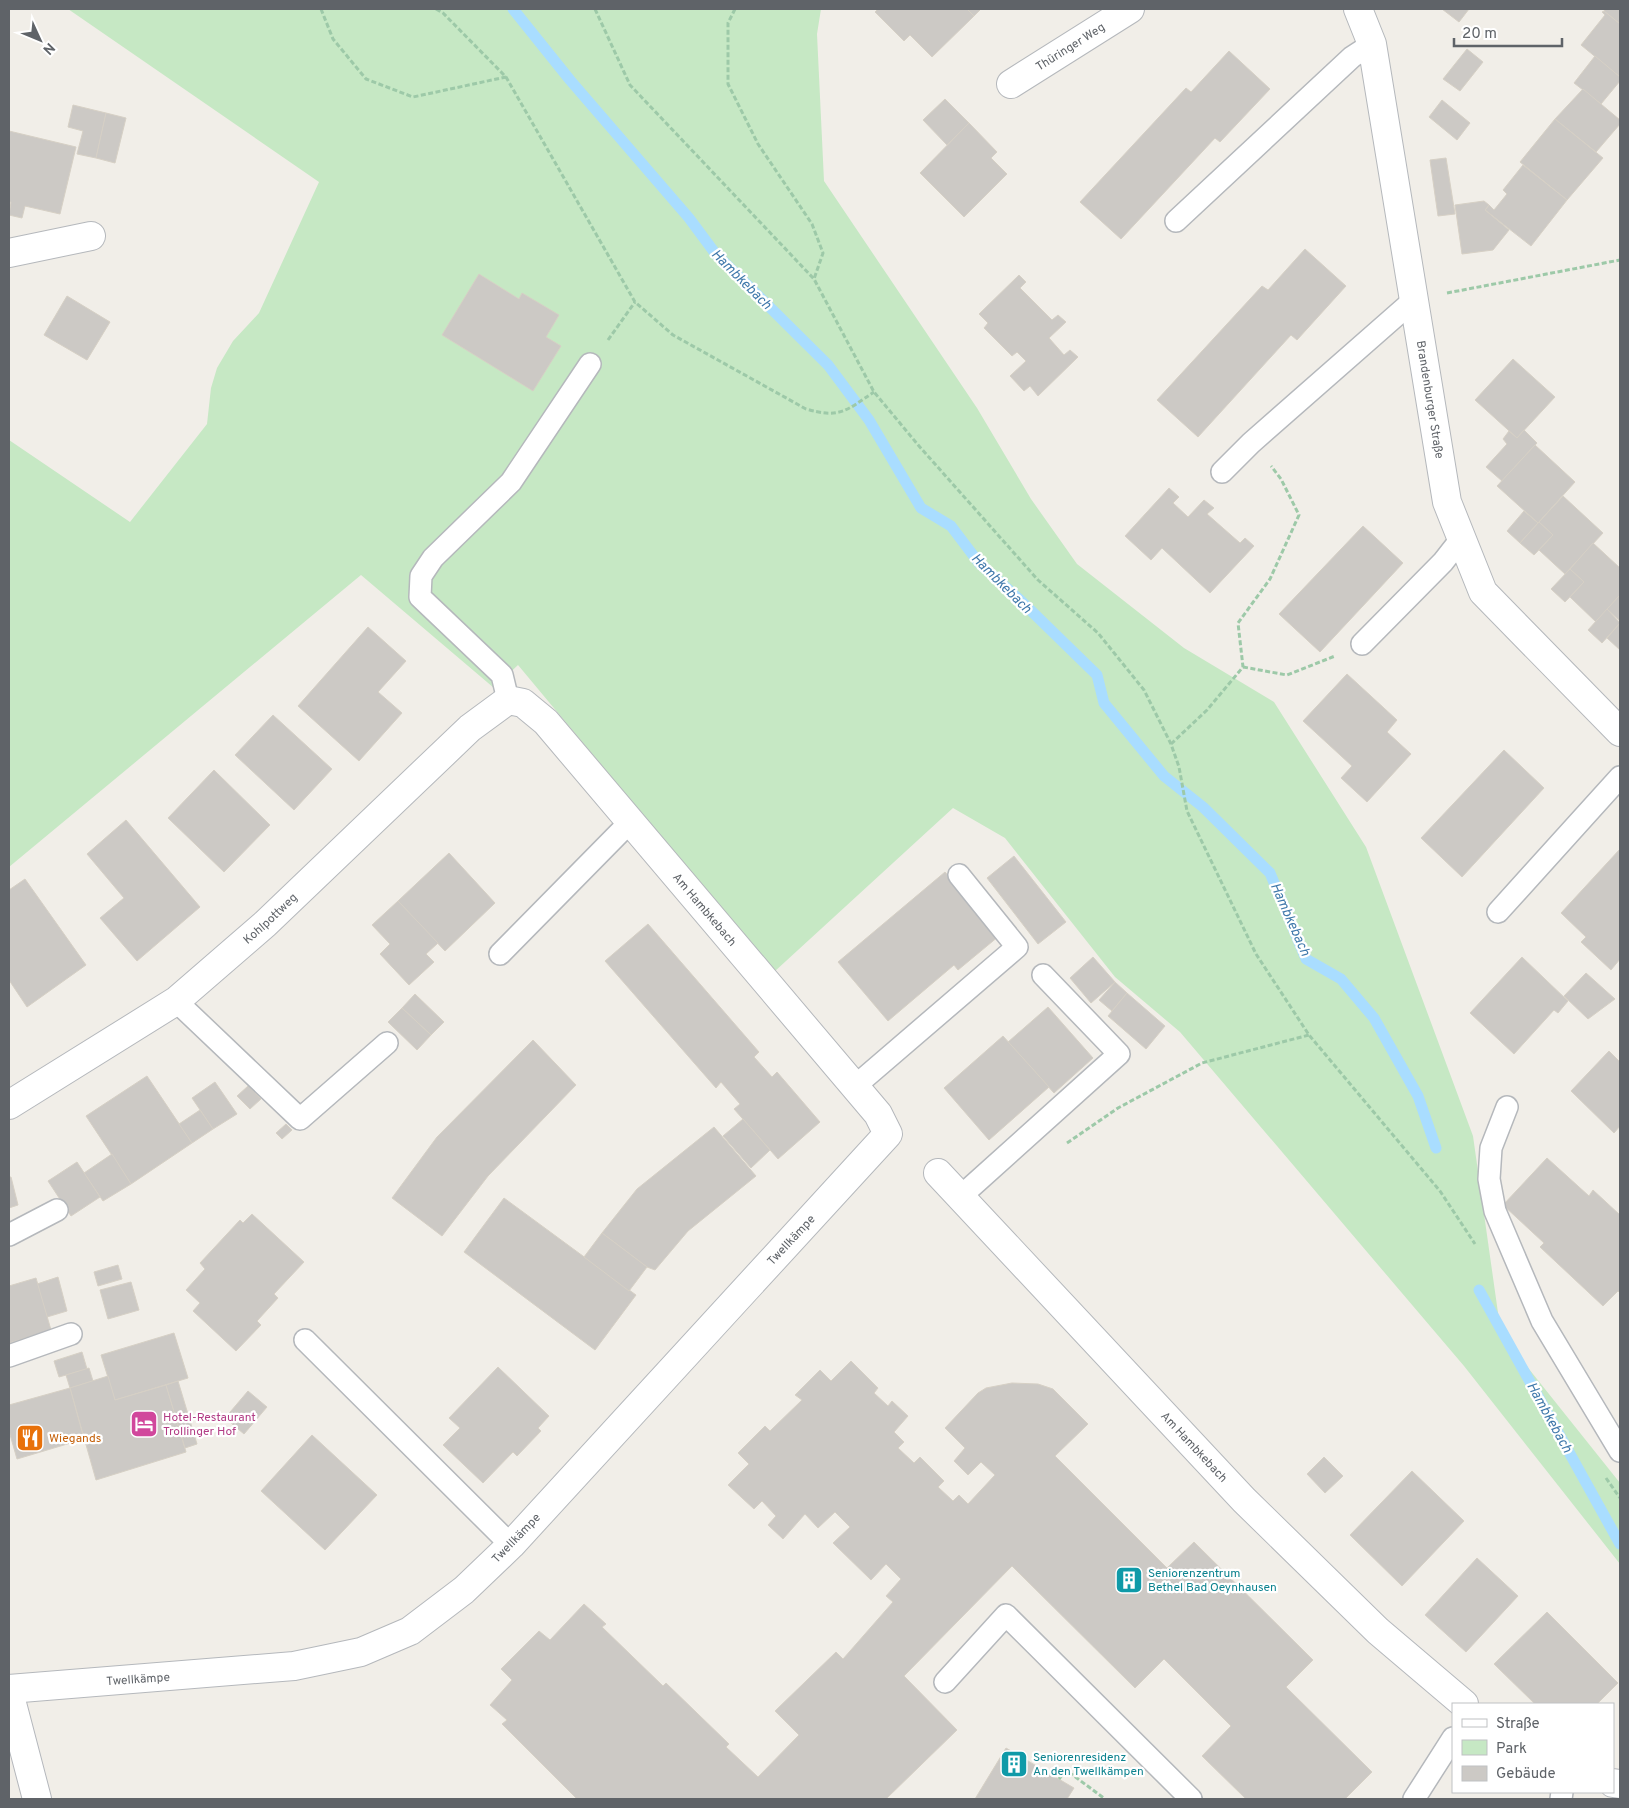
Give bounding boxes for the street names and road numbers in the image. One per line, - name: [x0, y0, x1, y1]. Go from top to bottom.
- street label: Thüringer Weg: [1033, 20, 1108, 75]
- street label: Brandenburger Straße: [1412, 339, 1447, 460]
- street label: Am Hambkebach: [668, 870, 740, 950]
- street label: Kohlpottweg: [240, 890, 301, 948]
- street label: Twellkämpe: [764, 1212, 819, 1269]
- street label: Am Hambkebach: [1156, 1409, 1231, 1486]
- street label: Twellkämpe: [489, 1510, 545, 1567]
- street label: Twellkämpe: [106, 1670, 170, 1690]

